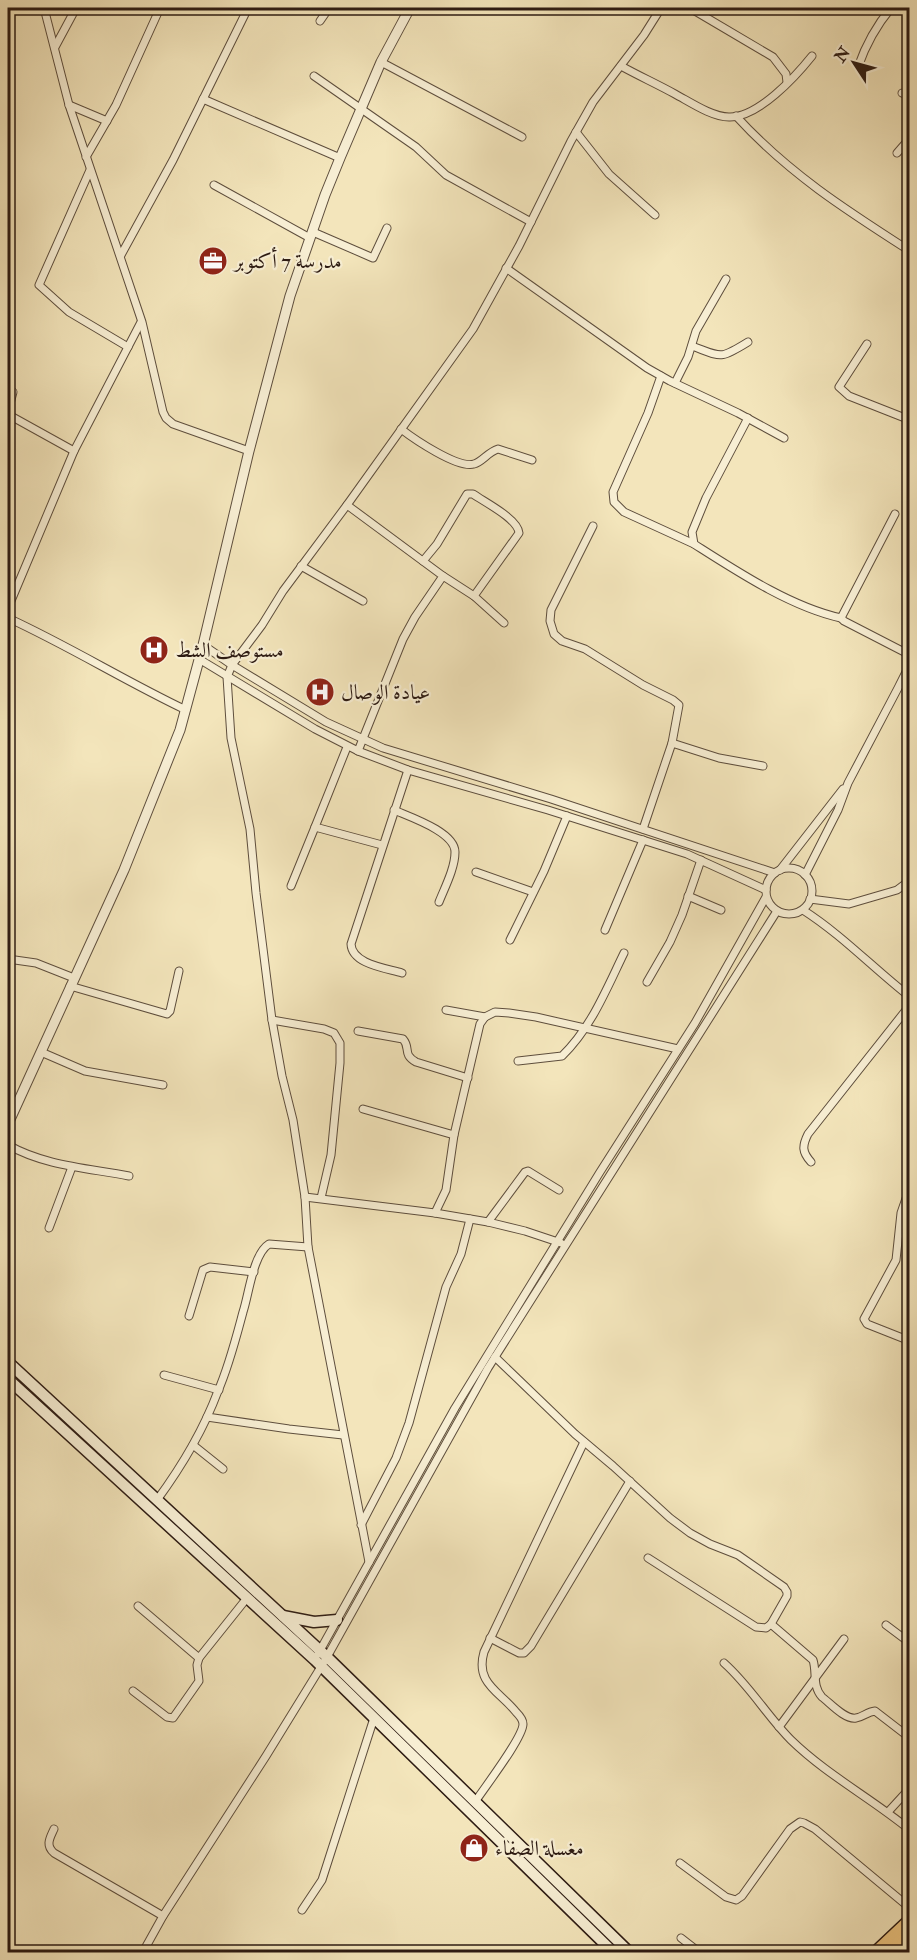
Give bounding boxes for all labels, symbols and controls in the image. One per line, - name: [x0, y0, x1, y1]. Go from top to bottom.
- north arrow: [824, 33, 884, 93]
- text: N: [830, 43, 855, 67]
- office icon: مدرسة 7 أكتوبر: [197, 245, 229, 277]
- place label: مدرسة 7 أكتوبر: [232, 246, 342, 275]
- hospital icon: مستوصف الشط: [138, 634, 170, 666]
- place label: مستوصف الشط: [175, 637, 284, 664]
- hospital icon: عيادة الوصال: [304, 676, 336, 708]
- place label: عيادة الوصال: [341, 679, 430, 706]
- shop icon: مغسلة الصفاء: [458, 1832, 490, 1864]
- place label: مغسلة الصفاء: [495, 1835, 584, 1862]

